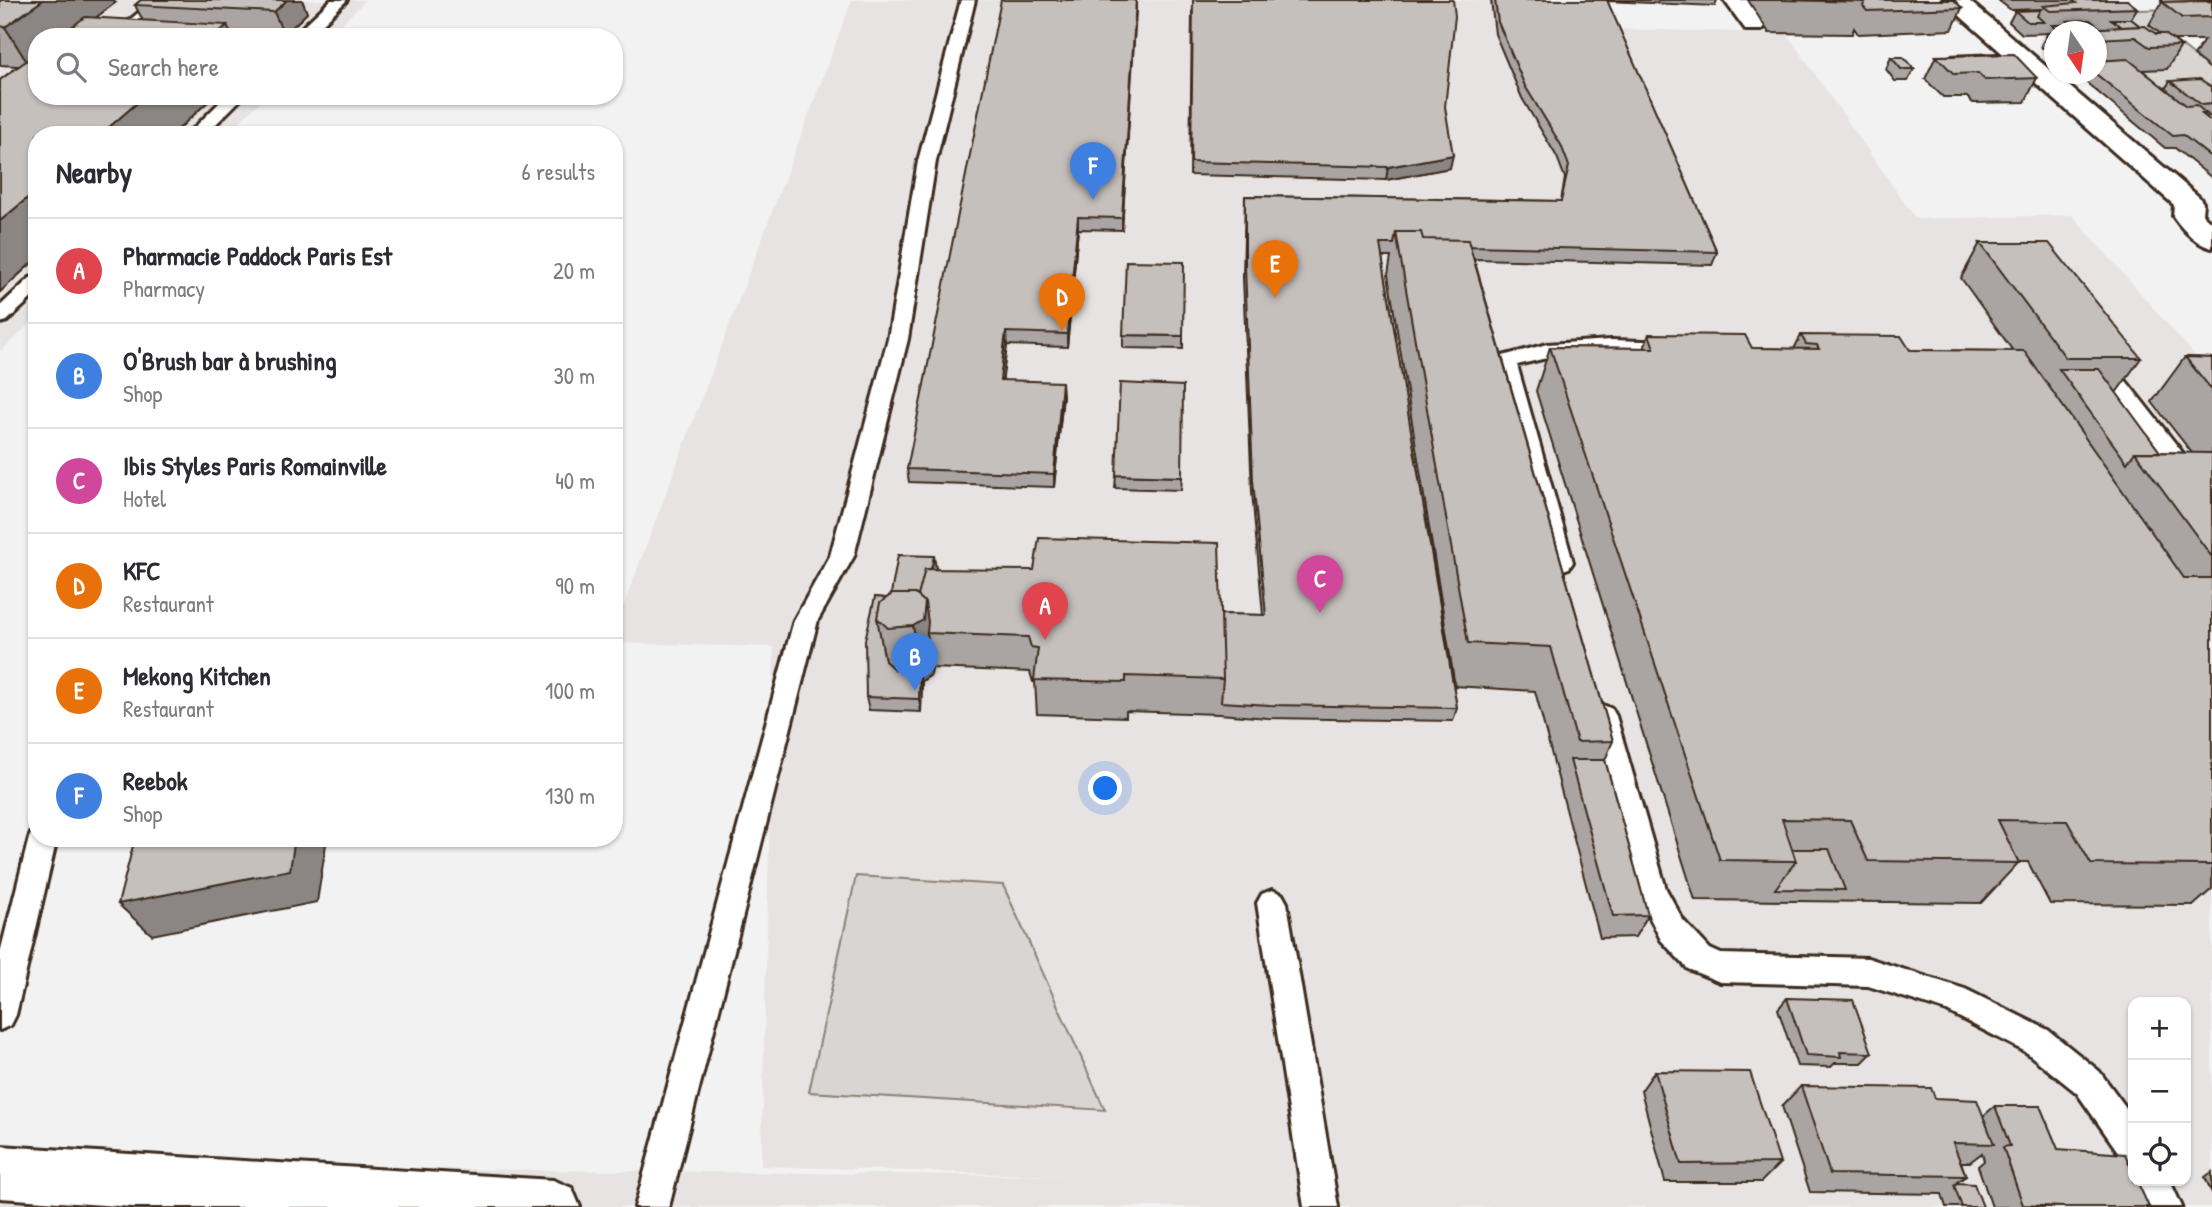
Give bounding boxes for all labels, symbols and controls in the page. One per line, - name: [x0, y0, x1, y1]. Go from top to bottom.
- north arrow: [2044, 21, 2107, 84]
- search box: [28, 28, 623, 105]
- icon: search: [52, 48, 90, 86]
- text: Search here: [108, 49, 219, 84]
- pin: F: [1070, 142, 1116, 200]
- text: Nearby: [56, 152, 132, 192]
- text: 6 results: [522, 156, 595, 187]
- text: Pharmacie Paddock Paris Est: [123, 238, 392, 273]
- pin: E: [1252, 240, 1298, 298]
- text: A: [73, 255, 85, 286]
- text: 20 m: [553, 255, 595, 286]
- text: Pharmacy: [123, 273, 205, 304]
- pin: D: [1039, 273, 1085, 331]
- text: O'Brush bar à brushing: [123, 343, 337, 378]
- text: B: [73, 360, 85, 391]
- text: 30 m: [553, 360, 595, 391]
- text: Shop: [123, 378, 162, 409]
- text: Ibis Styles Paris Romainville: [123, 448, 387, 483]
- text: C: [73, 465, 85, 496]
- text: 40 m: [555, 465, 595, 496]
- text: Hotel: [123, 483, 166, 514]
- text: KFC: [123, 553, 161, 588]
- pin: C: [1297, 555, 1343, 613]
- text: D: [74, 570, 84, 601]
- text: 90 m: [555, 570, 595, 601]
- pin: A: [1022, 582, 1068, 640]
- text: Restaurant: [123, 588, 214, 619]
- pin: B: [892, 633, 938, 691]
- text: Mekong Kitchen: [123, 658, 271, 693]
- text: E: [74, 675, 84, 706]
- text: 100 m: [545, 675, 595, 706]
- text: Restaurant: [123, 693, 214, 724]
- text: Reebok: [123, 763, 187, 798]
- your location: [1088, 771, 1122, 805]
- text: F: [75, 780, 83, 811]
- text: 130 m: [545, 780, 595, 811]
- text: Shop: [123, 798, 162, 829]
- map controls: [2128, 997, 2191, 1186]
- button: +: [2128, 997, 2191, 1060]
- button: −: [2128, 1060, 2191, 1123]
- button: locate: [2128, 1123, 2191, 1186]

